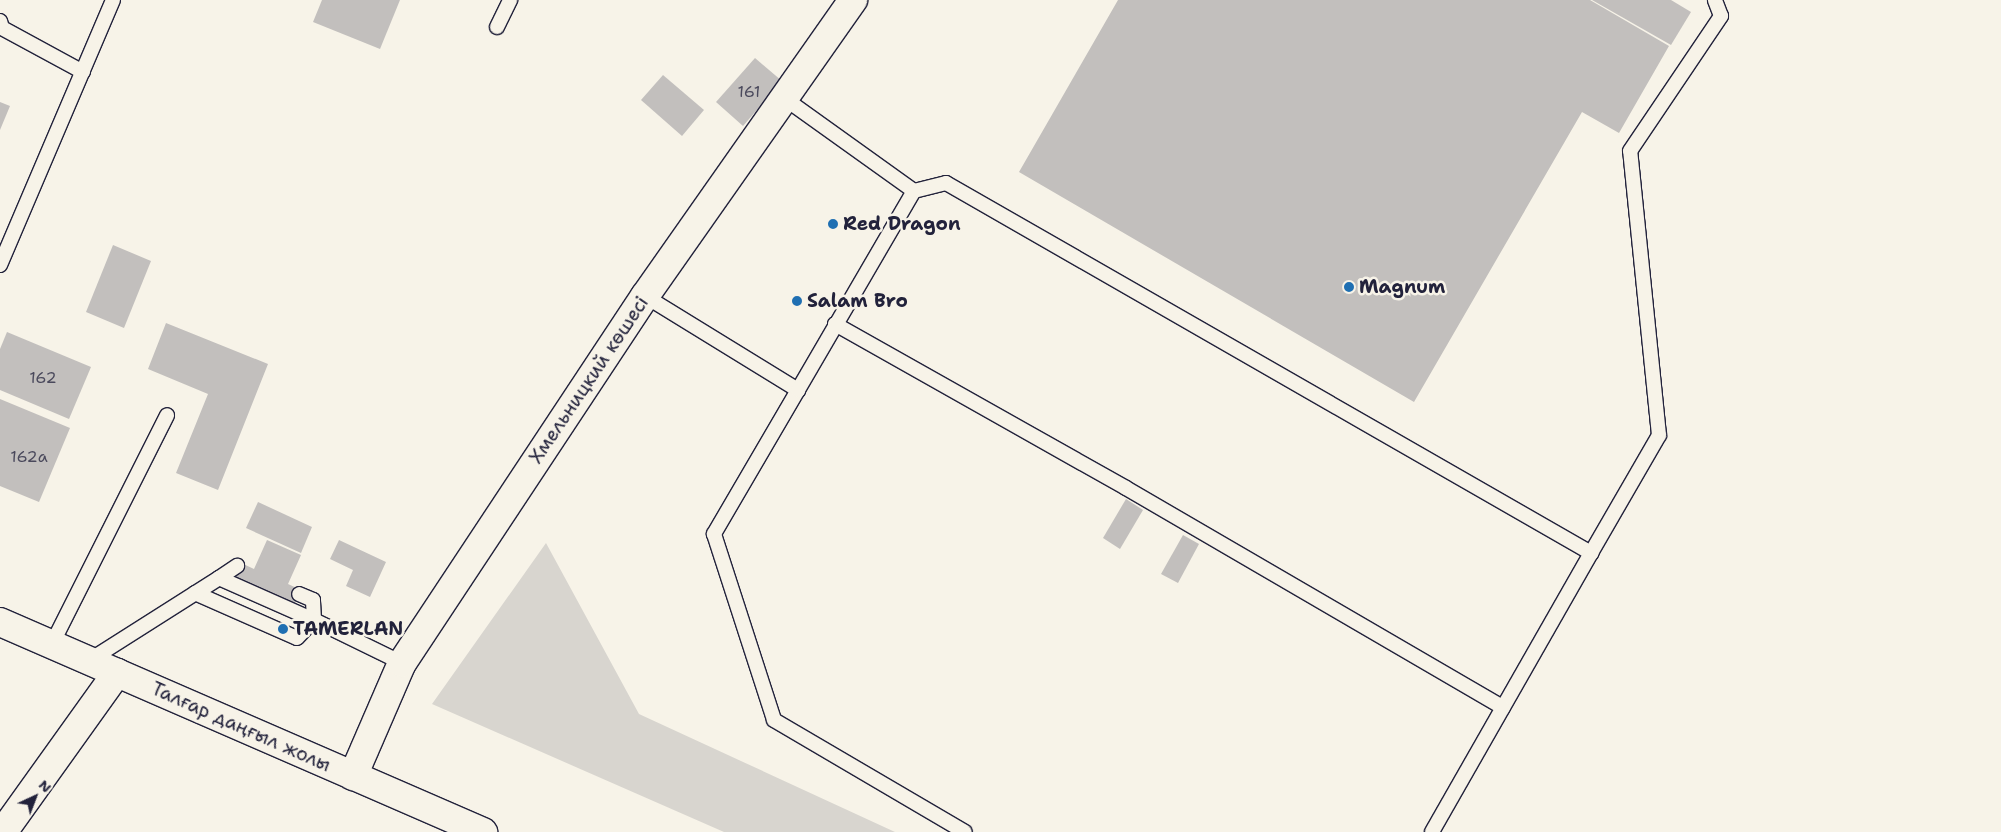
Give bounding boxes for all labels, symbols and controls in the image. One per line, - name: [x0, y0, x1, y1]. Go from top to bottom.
- house number: 161: [738, 82, 760, 102]
- place label: Red Dragon: [843, 213, 961, 235]
- marker: Red Dragon: [827, 218, 839, 230]
- place label: Magnum: [1359, 276, 1445, 298]
- marker: Magnum: [1343, 281, 1355, 293]
- place label: Salam Bro: [807, 290, 908, 312]
- street label: Хмельницкий көшесі: [525, 292, 653, 468]
- marker: Salam Bro: [791, 295, 803, 307]
- house number: 162: [29, 368, 57, 388]
- house number: 162а: [10, 447, 48, 467]
- place label: TAMERLAN: [293, 618, 403, 640]
- marker: TAMERLAN: [277, 623, 289, 635]
- street label: Талғар даңғыл жолы: [148, 677, 334, 777]
- north arrow: [10, 772, 60, 822]
- text: N: [35, 776, 55, 796]

